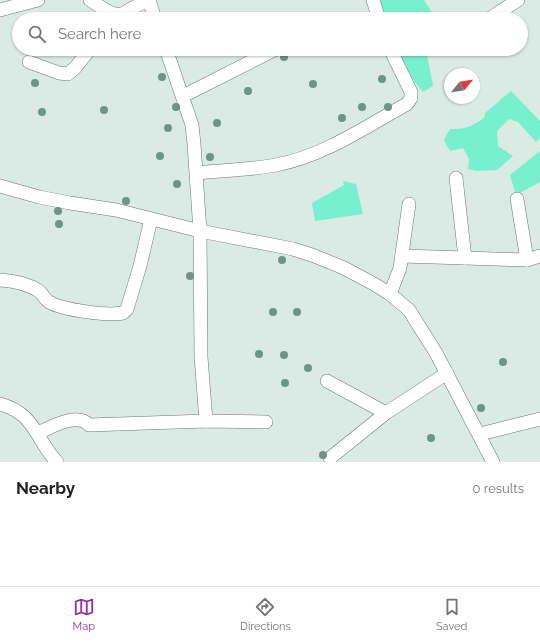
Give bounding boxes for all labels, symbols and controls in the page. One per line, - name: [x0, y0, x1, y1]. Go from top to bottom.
- search box: [12, 12, 528, 56]
- icon: search: [26, 23, 48, 45]
- text: Search here: [58, 25, 141, 43]
- north arrow: [444, 68, 480, 104]
- text: Nearby: [16, 478, 75, 498]
- text: 0 results: [473, 481, 524, 496]
- tab: Map: [73, 596, 95, 633]
- tab: Directions: [240, 596, 291, 633]
- tab: Saved: [436, 596, 467, 633]

